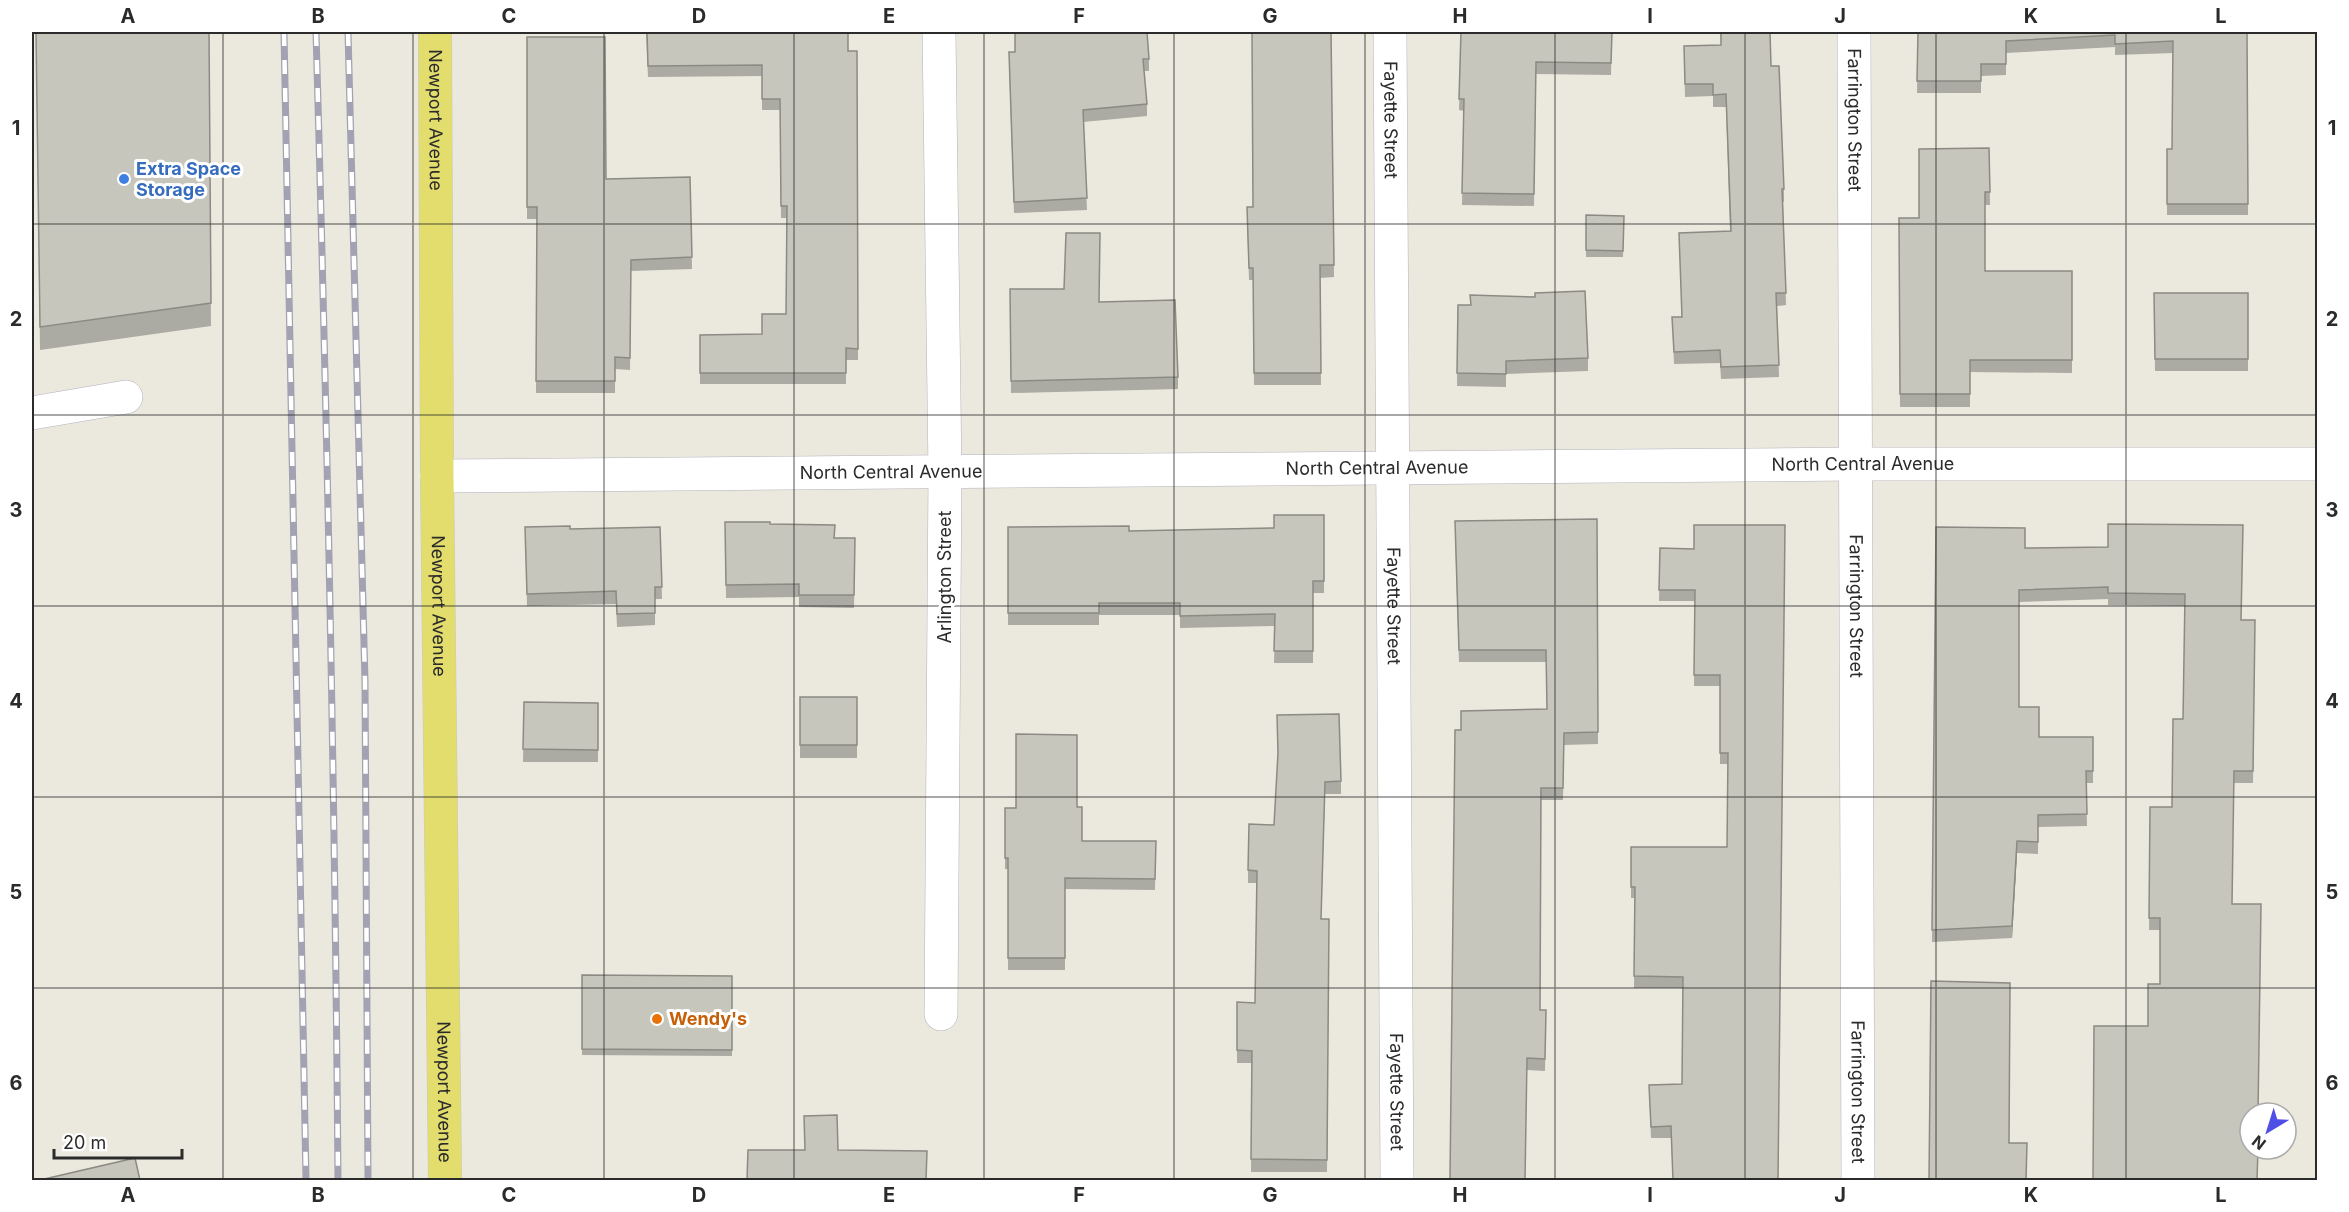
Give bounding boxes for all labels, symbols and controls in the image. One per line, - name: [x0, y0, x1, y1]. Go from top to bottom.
- text: A: [121, 4, 136, 28]
- text: B: [311, 4, 325, 28]
- text: C: [502, 4, 516, 28]
- text: D: [692, 4, 706, 28]
- text: E: [883, 4, 895, 28]
- text: F: [1073, 4, 1085, 28]
- text: G: [1262, 4, 1278, 28]
- text: H: [1453, 4, 1467, 28]
- text: I: [1647, 4, 1653, 28]
- text: J: [1834, 4, 1846, 28]
- text: K: [2024, 4, 2038, 28]
- text: L: [2215, 4, 2227, 28]
- street label: Farrington Street: [1844, 48, 1866, 192]
- street label: Newport Avenue: [425, 49, 447, 191]
- street label: Fayette Street: [1380, 61, 1402, 179]
- text: 1: [12, 116, 20, 140]
- text: 1: [2328, 116, 2336, 140]
- place label: Extra Space Storage: [136, 158, 241, 200]
- marker: Extra Space Storage: [117, 172, 131, 186]
- text: 2: [10, 307, 22, 331]
- text: 2: [2326, 307, 2338, 331]
- street label: North Central Avenue: [1771, 453, 1954, 475]
- street label: North Central Avenue: [1285, 456, 1468, 479]
- street label: North Central Avenue: [799, 460, 982, 483]
- text: 3: [10, 498, 22, 522]
- text: 3: [2326, 498, 2338, 522]
- street label: Arlington Street: [934, 510, 955, 643]
- street label: Farrington Street: [1846, 534, 1867, 678]
- street label: Newport Avenue: [428, 535, 450, 677]
- street label: Fayette Street: [1383, 547, 1405, 665]
- text: 4: [9, 689, 23, 713]
- text: 4: [2325, 689, 2339, 713]
- text: 5: [10, 880, 22, 904]
- text: 5: [2326, 880, 2338, 904]
- place label: Wendy's: [669, 1008, 747, 1029]
- marker: Wendy's: [650, 1012, 664, 1026]
- street label: Farrington Street: [1847, 1020, 1869, 1164]
- street label: Newport Avenue: [433, 1021, 456, 1163]
- street label: Fayette Street: [1386, 1033, 1408, 1151]
- text: 6: [10, 1071, 23, 1095]
- text: 6: [2326, 1071, 2339, 1095]
- north arrow: [2238, 1101, 2298, 1161]
- scale bar: [54, 1122, 182, 1160]
- text: N: [2248, 1131, 2270, 1154]
- text: 20 m: [63, 1132, 106, 1153]
- text: A: [121, 1183, 136, 1207]
- text: B: [311, 1183, 325, 1207]
- text: C: [502, 1183, 516, 1207]
- text: D: [692, 1183, 706, 1207]
- text: E: [883, 1183, 895, 1207]
- text: F: [1073, 1183, 1085, 1207]
- text: G: [1262, 1183, 1278, 1207]
- text: H: [1453, 1183, 1467, 1207]
- text: I: [1647, 1183, 1653, 1207]
- text: J: [1834, 1183, 1846, 1207]
- text: K: [2024, 1183, 2038, 1207]
- text: L: [2215, 1183, 2227, 1207]

